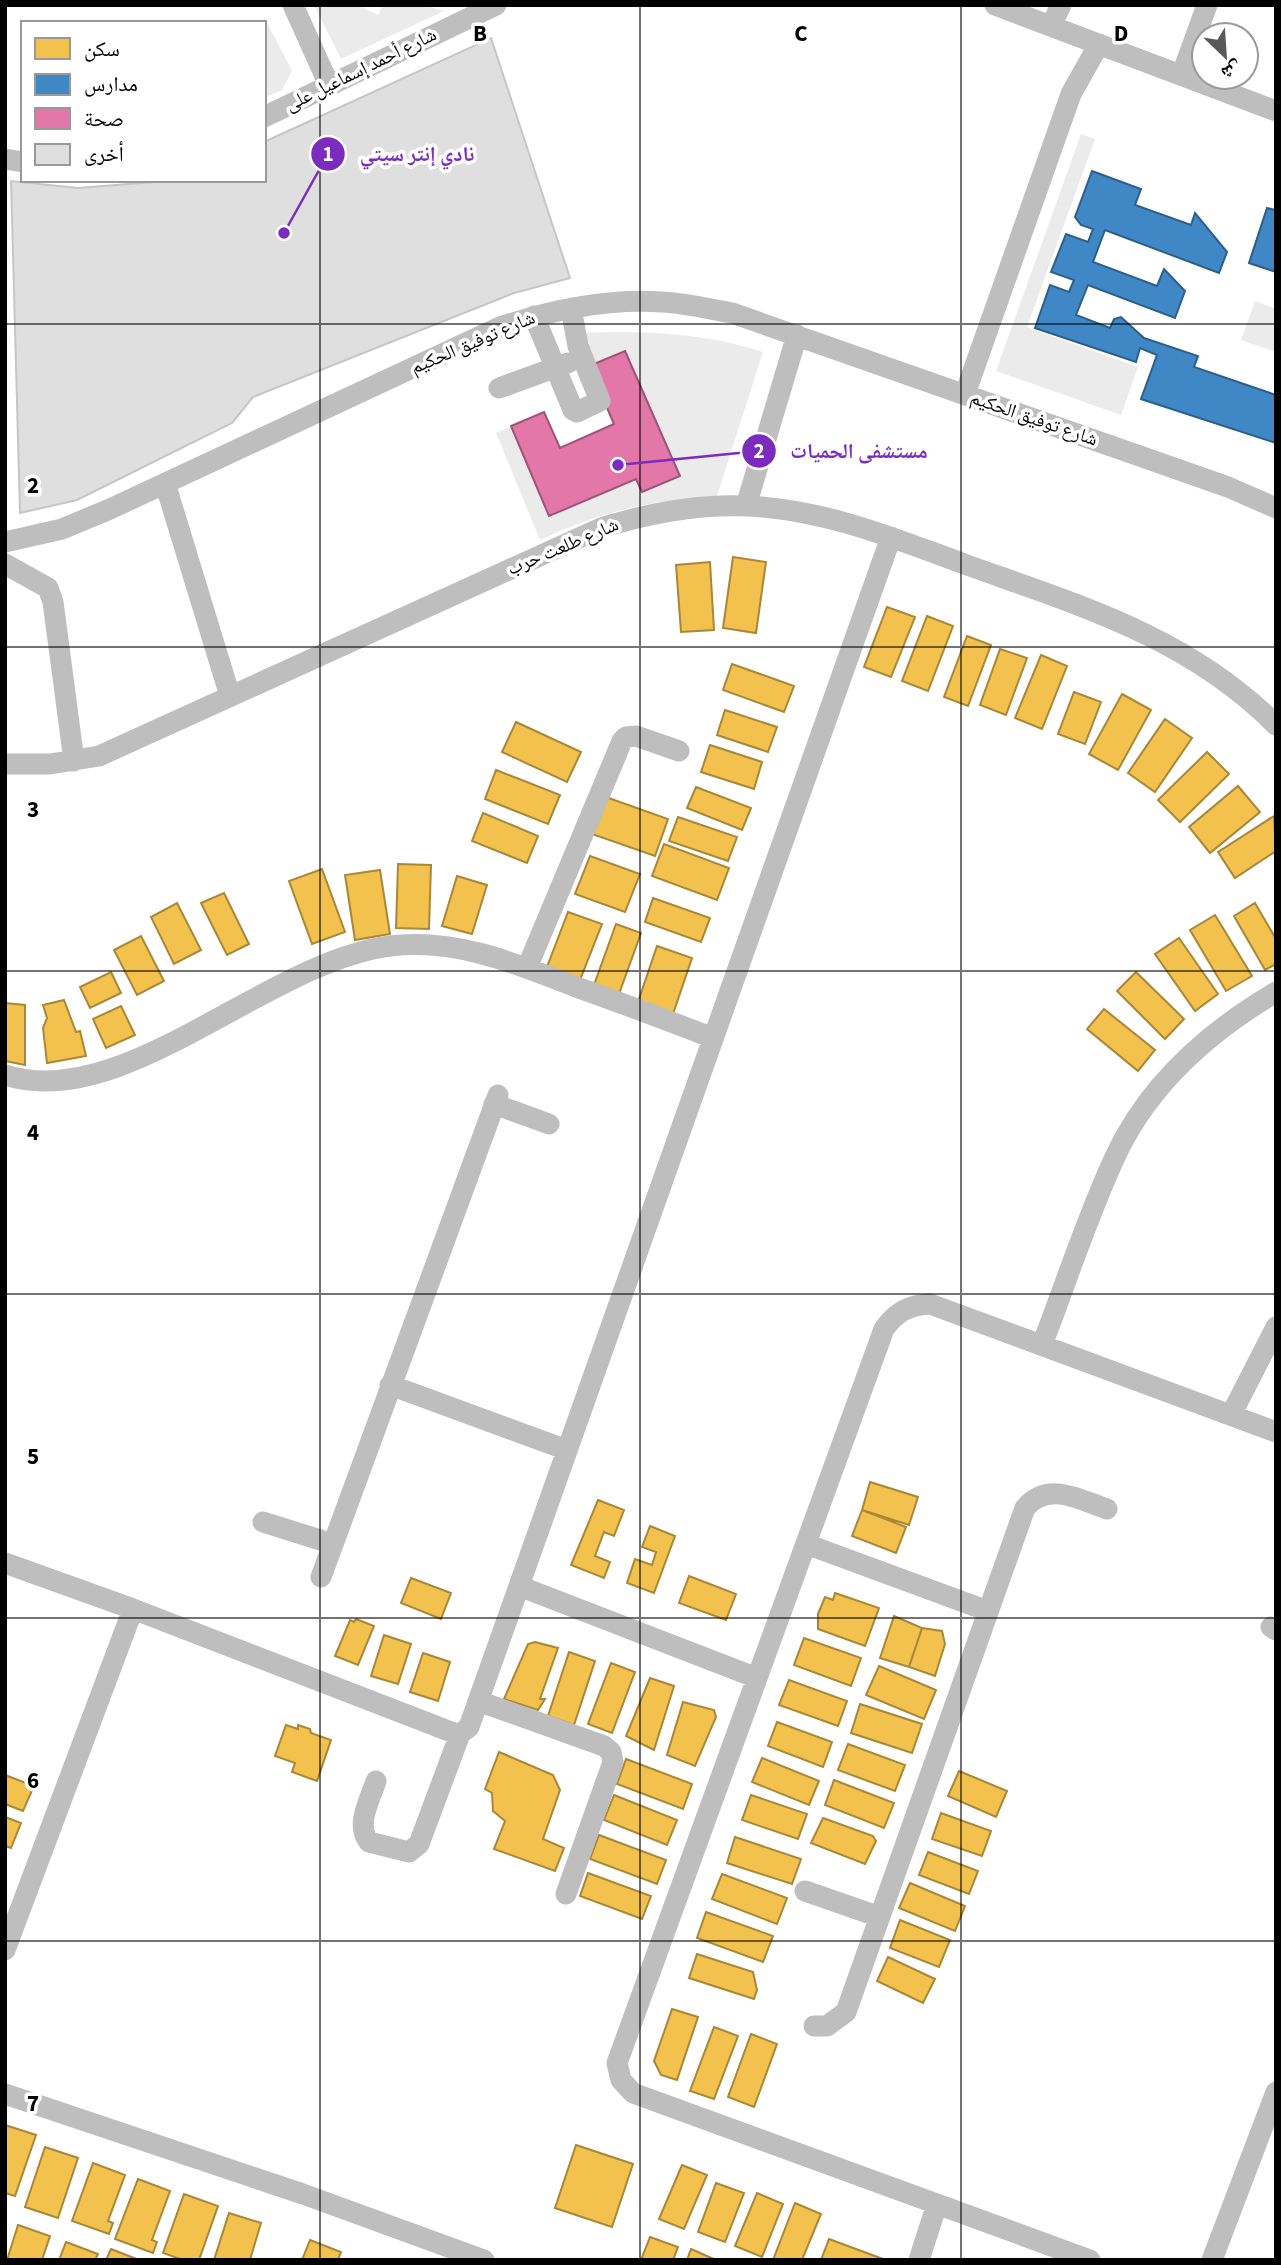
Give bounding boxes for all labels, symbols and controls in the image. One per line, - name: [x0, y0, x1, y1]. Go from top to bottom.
- text: B: [473, 17, 487, 50]
- text: C: [794, 17, 808, 50]
- text: D: [1114, 17, 1128, 50]
- legend: [21, 21, 266, 182]
- north arrow: [1190, 21, 1260, 91]
- street label: شارع أحمد إسماعيل على: [281, 22, 441, 118]
- text: سكن: [84, 34, 120, 64]
- text: ش: [1217, 54, 1246, 87]
- text: مدارس: [84, 69, 138, 99]
- text: صحة: [84, 104, 124, 134]
- callout: نادي إنتر سيتي: [310, 133, 488, 175]
- text: أخرى: [84, 139, 124, 169]
- text: 1: [322, 139, 334, 169]
- text: نادي إنتر سيتي: [360, 139, 474, 170]
- street label: شارع توفيق الحكيم: [407, 305, 539, 381]
- street label: شارع توفيق الحكيم: [967, 385, 1101, 453]
- callout: مستشفى الحميات: [742, 430, 942, 472]
- text: 2: [753, 436, 765, 466]
- text: مستشفى الحميات: [790, 436, 928, 466]
- text: 2: [27, 469, 39, 502]
- street label: شارع طلعت حرب: [503, 511, 623, 583]
- text: 3: [27, 793, 39, 826]
- text: 4: [27, 1116, 39, 1149]
- text: 5: [27, 1440, 39, 1473]
- text: 6: [27, 1764, 39, 1797]
- text: 7: [27, 2087, 39, 2120]

